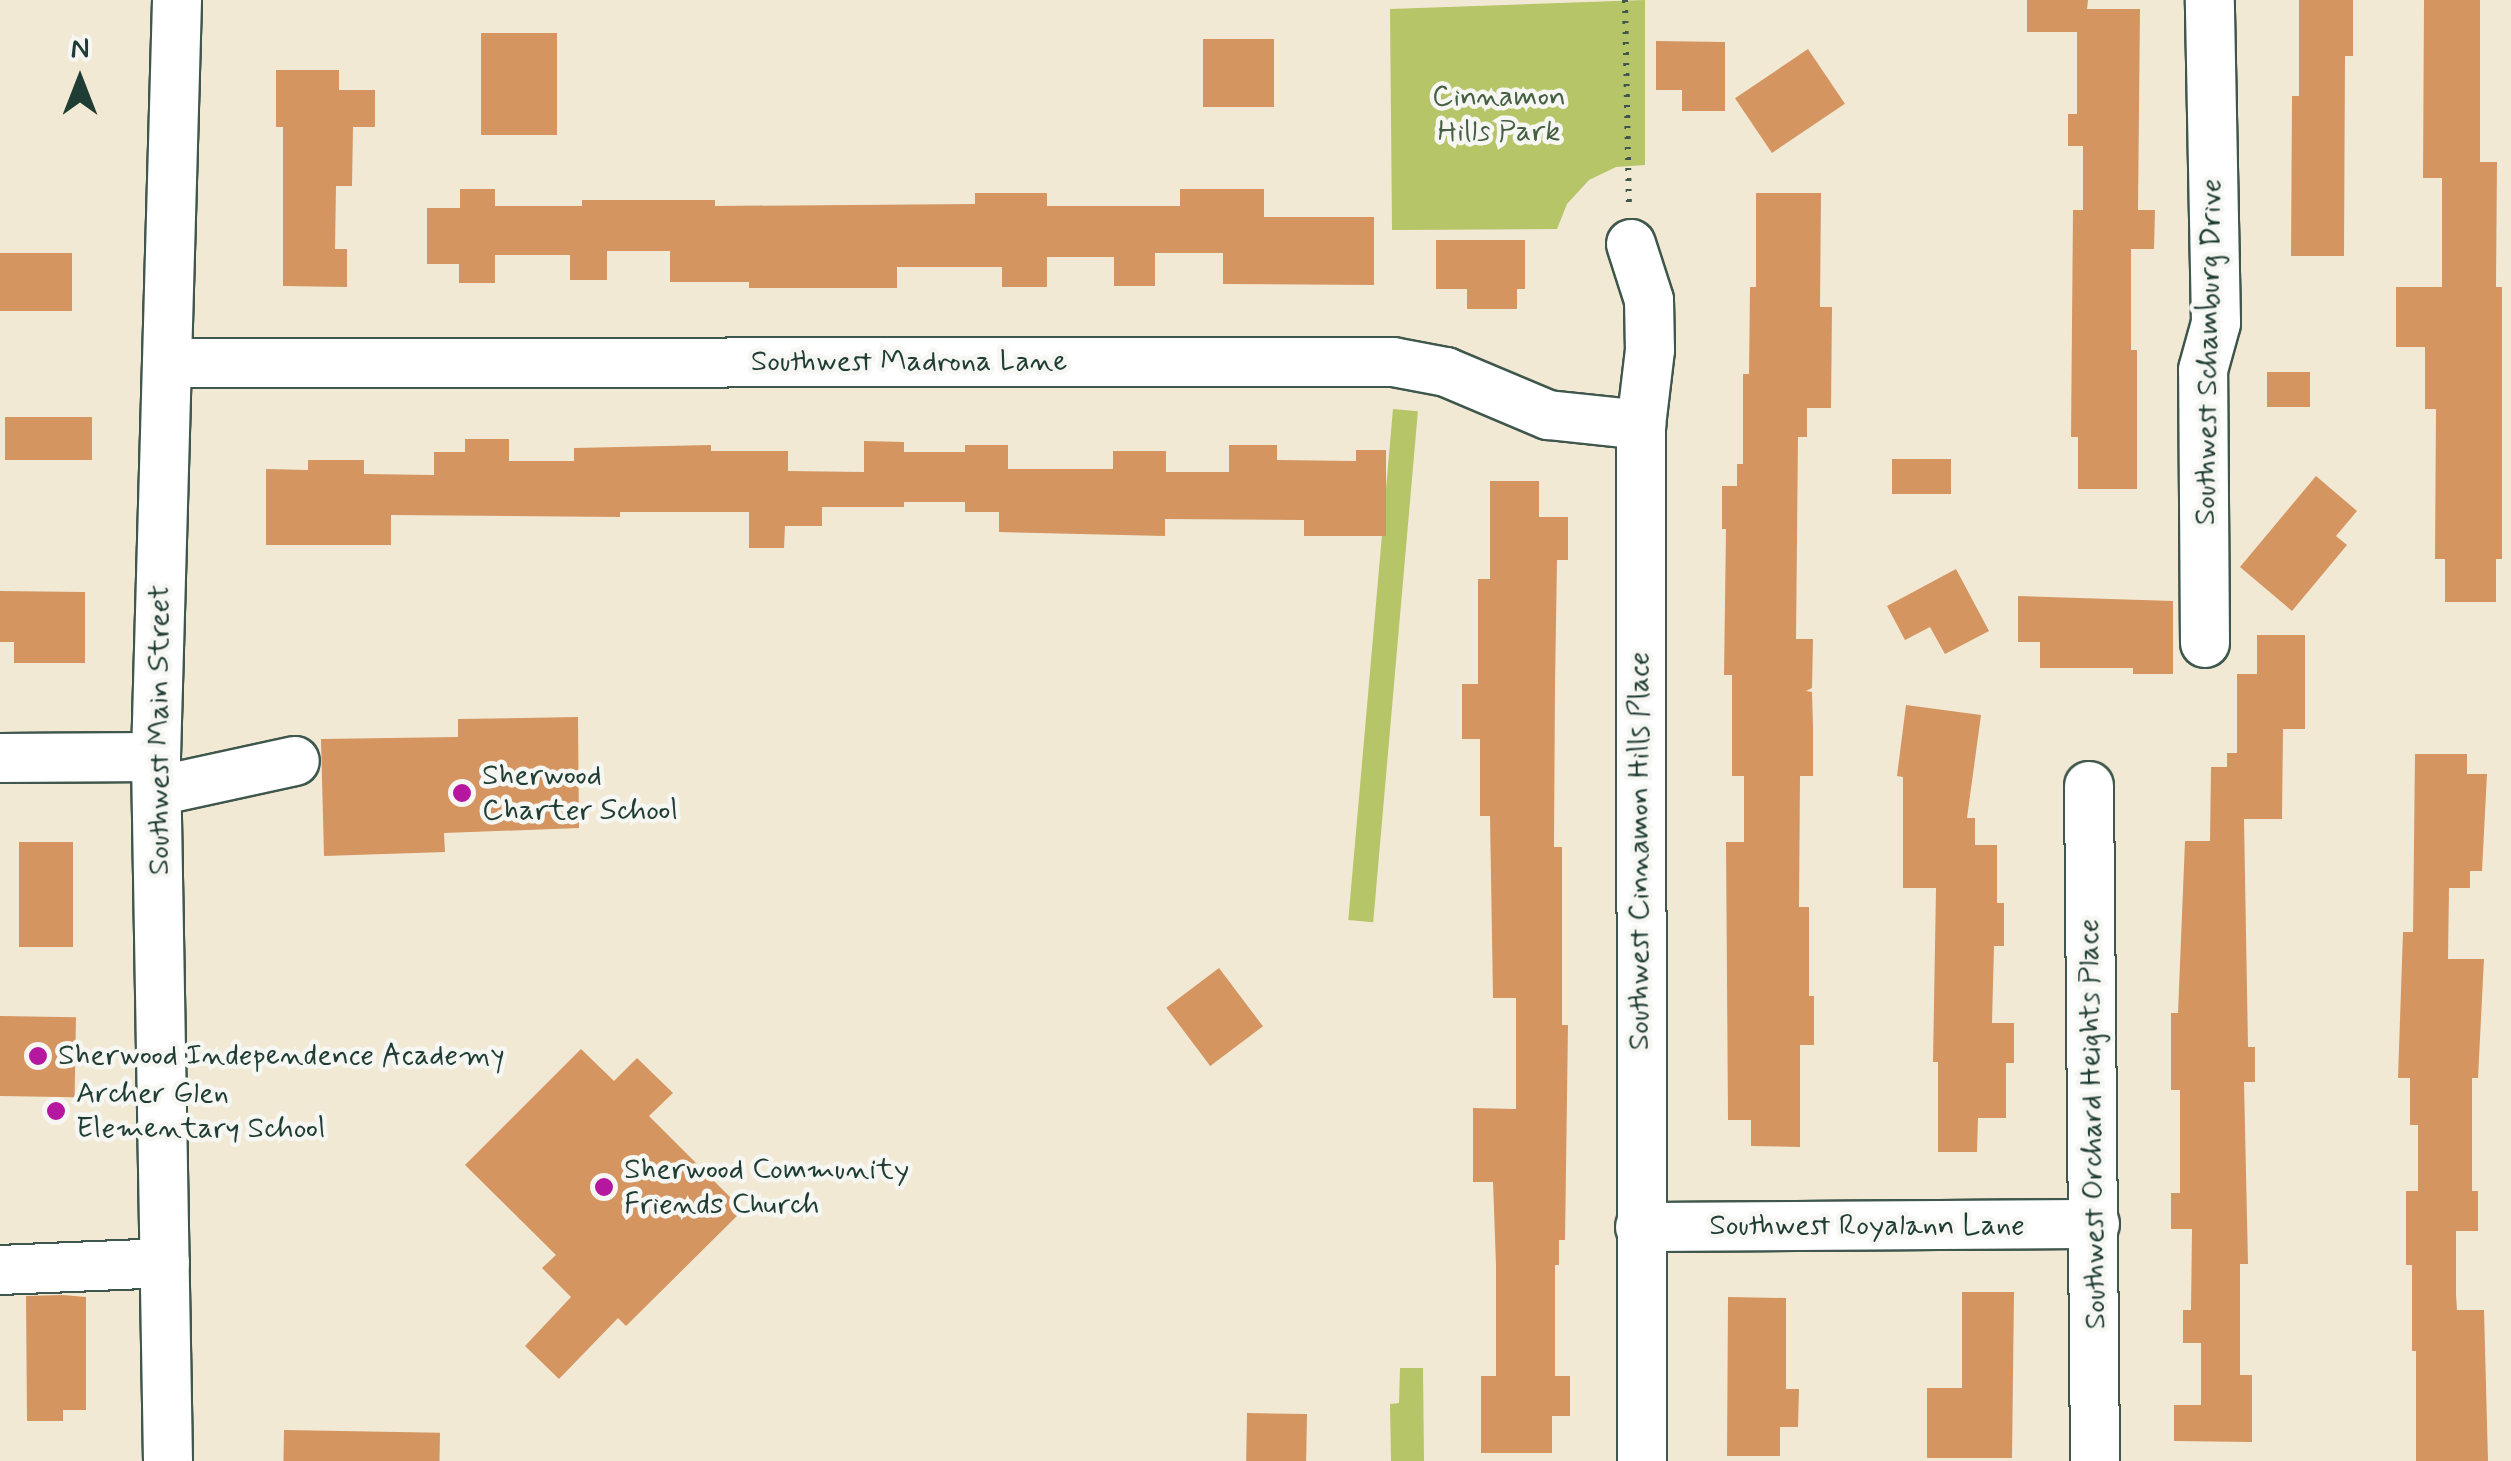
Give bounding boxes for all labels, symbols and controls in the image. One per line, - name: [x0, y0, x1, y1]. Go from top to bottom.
- north arrow: [30, 30, 130, 130]
- text: N: [71, 31, 89, 68]
- park label: Cinnamon Hills Park: [1432, 79, 1566, 150]
- street label: Southwest Schamburg Drive: [2188, 179, 2230, 525]
- street label: Southwest Madrona Lane: [752, 344, 1066, 380]
- street label: Southwest Main Street: [142, 585, 178, 875]
- street label: Southwest Cinnamon Hills Place: [1622, 652, 1658, 1050]
- place label: Sherwood Charter School: [482, 758, 678, 828]
- marker: Sherwood Charter School: [451, 782, 473, 804]
- street label: Southwest Orchard Heights Place: [2071, 918, 2115, 1330]
- place label: Sherwood Independence Academy: [58, 1038, 495, 1074]
- marker: Sherwood Independence Academy: [27, 1045, 49, 1067]
- place label: Archer Glen Elementary School: [76, 1076, 325, 1146]
- marker: Archer Glen Elementary School: [45, 1100, 67, 1122]
- place label: Sherwood Community Friends Church: [624, 1152, 905, 1222]
- marker: Sherwood Community Friends Church: [593, 1176, 615, 1198]
- street label: Southwest Royalann Lane: [1708, 1208, 2026, 1244]

